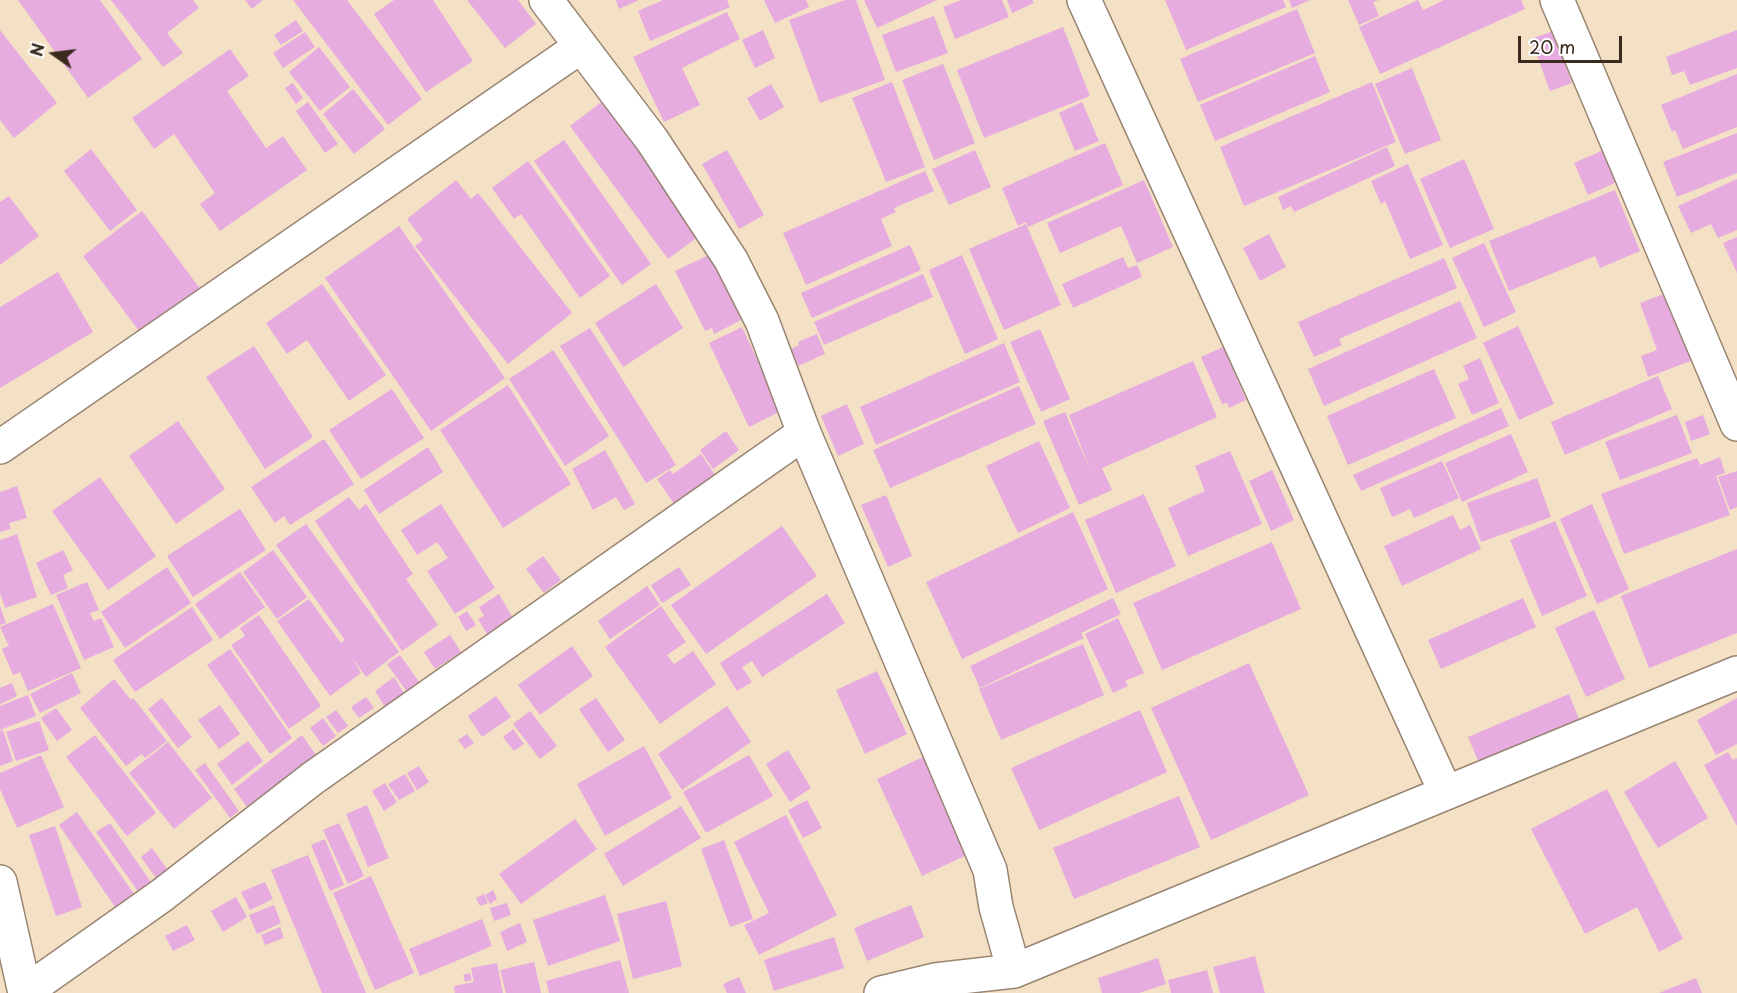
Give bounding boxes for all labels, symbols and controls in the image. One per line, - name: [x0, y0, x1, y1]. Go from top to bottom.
- north arrow: [24, 24, 84, 84]
- scale bar: [1521, 24, 1624, 62]
- text: 20 m: [1529, 33, 1575, 60]
- text: N: [23, 41, 50, 59]

